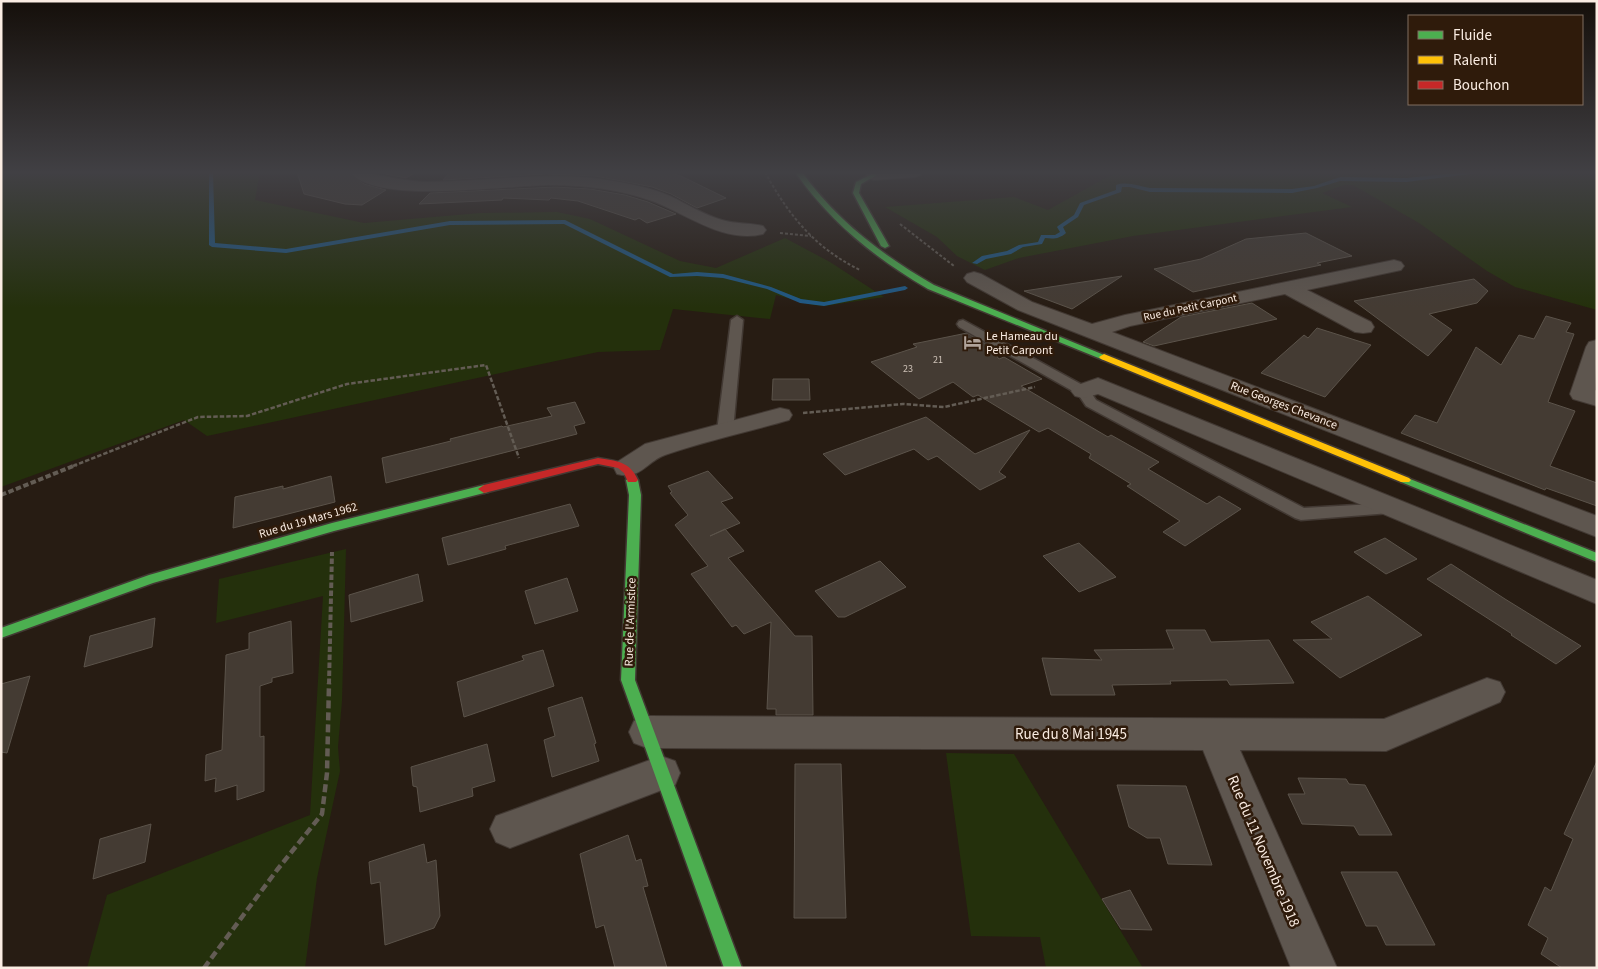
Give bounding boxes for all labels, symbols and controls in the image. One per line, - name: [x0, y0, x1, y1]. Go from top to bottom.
- legend: [1408, 15, 1583, 105]
- text: Fluide: [1453, 25, 1492, 46]
- text: Ralenti: [1453, 50, 1497, 71]
- text: Bouchon: [1453, 75, 1509, 96]
- street label: Rue du Petit Carpont: [1142, 290, 1239, 325]
- place label: Le Hameau du Petit Carpont: [986, 328, 1058, 359]
- hotel icon: Le Hameau du Petit Carpont: [962, 333, 982, 353]
- house number: 21: [933, 353, 943, 367]
- house number: 23: [903, 362, 913, 376]
- street label: Rue Georges Chevance: [1228, 377, 1340, 434]
- street label: Rue du 19 Mars 1962: [257, 498, 359, 543]
- street label: Rue de l'Armistice: [620, 577, 641, 667]
- street label: Rue du 8 Mai 1945: [1015, 724, 1127, 745]
- street label: Rue du 11 Novembre 1918: [1222, 772, 1305, 930]

